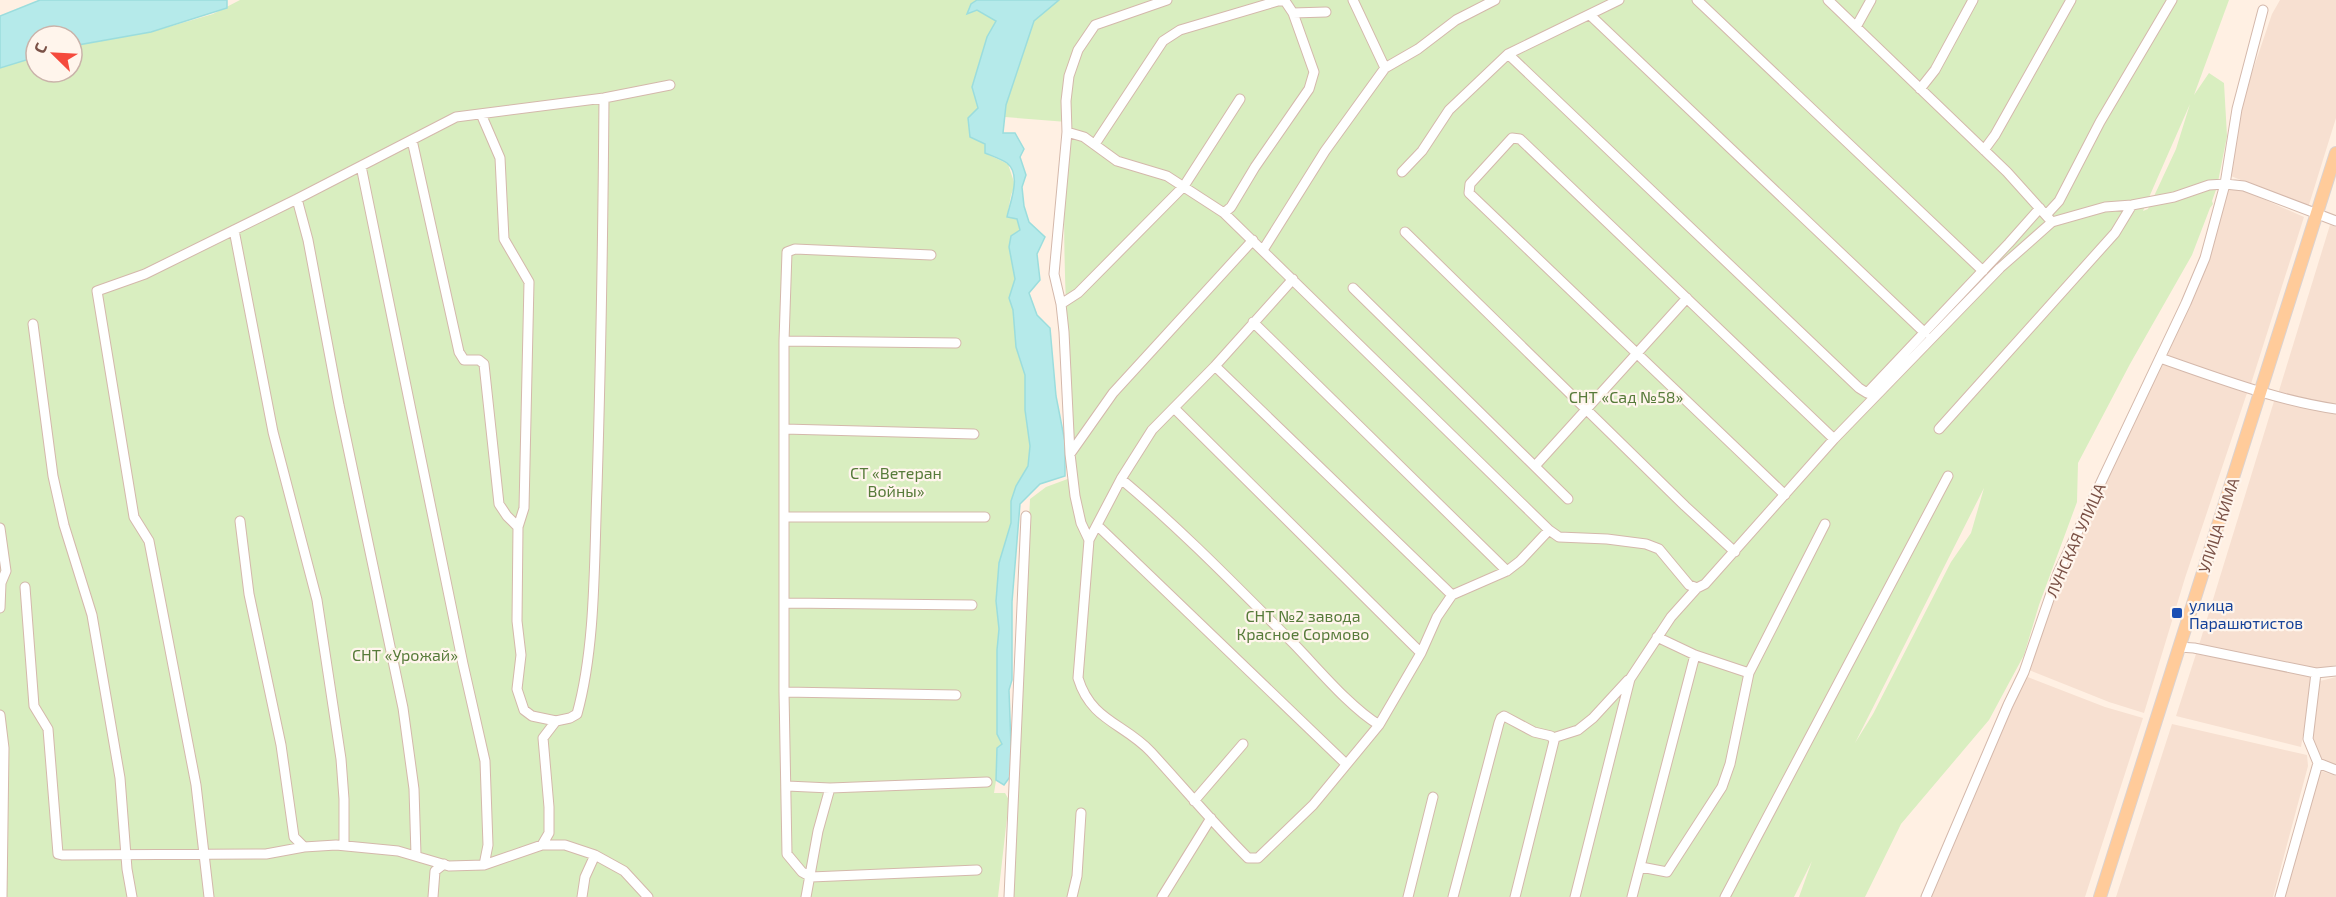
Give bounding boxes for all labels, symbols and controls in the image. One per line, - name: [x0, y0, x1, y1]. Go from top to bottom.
- north arrow: [24, 24, 84, 84]
- text: С: [29, 40, 50, 56]
- park label: СНТ «Сад №58»: [1569, 387, 1683, 406]
- park label: СТ «Ветеран Войны»: [850, 463, 942, 500]
- street label: УЛИЦА КИМА: [2194, 475, 2242, 575]
- street label: ЛУНСКАЯ УЛИЦА: [2041, 480, 2109, 600]
- place label: улица Парашютистов: [2189, 595, 2303, 632]
- park label: СНТ №2 завода Красное Сормово: [1237, 606, 1369, 643]
- marker: улица Парашютистов: [2170, 606, 2184, 620]
- park label: СНТ «Урожай»: [352, 645, 458, 664]

